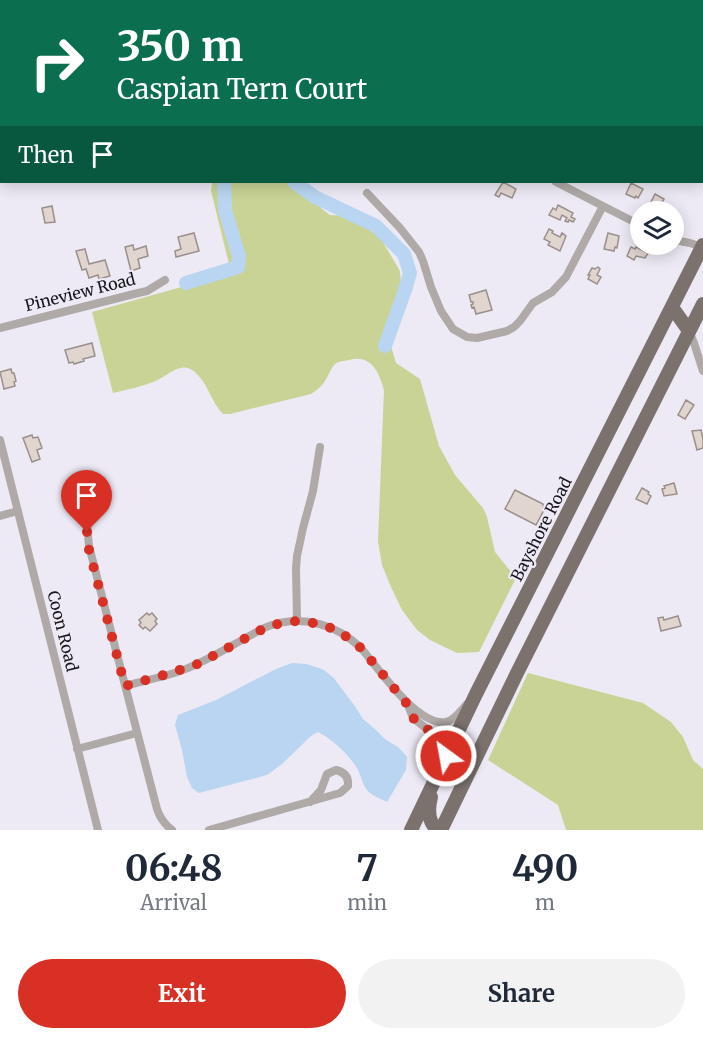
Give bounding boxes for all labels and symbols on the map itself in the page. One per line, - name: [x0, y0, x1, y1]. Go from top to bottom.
- street label: Pineview Road: [23, 268, 138, 315]
- pin: [61, 470, 112, 532]
- street label: Bayshore Road: [506, 473, 576, 584]
- street label: Coon Road: [43, 589, 83, 674]
- position arrow: [414, 724, 478, 788]

